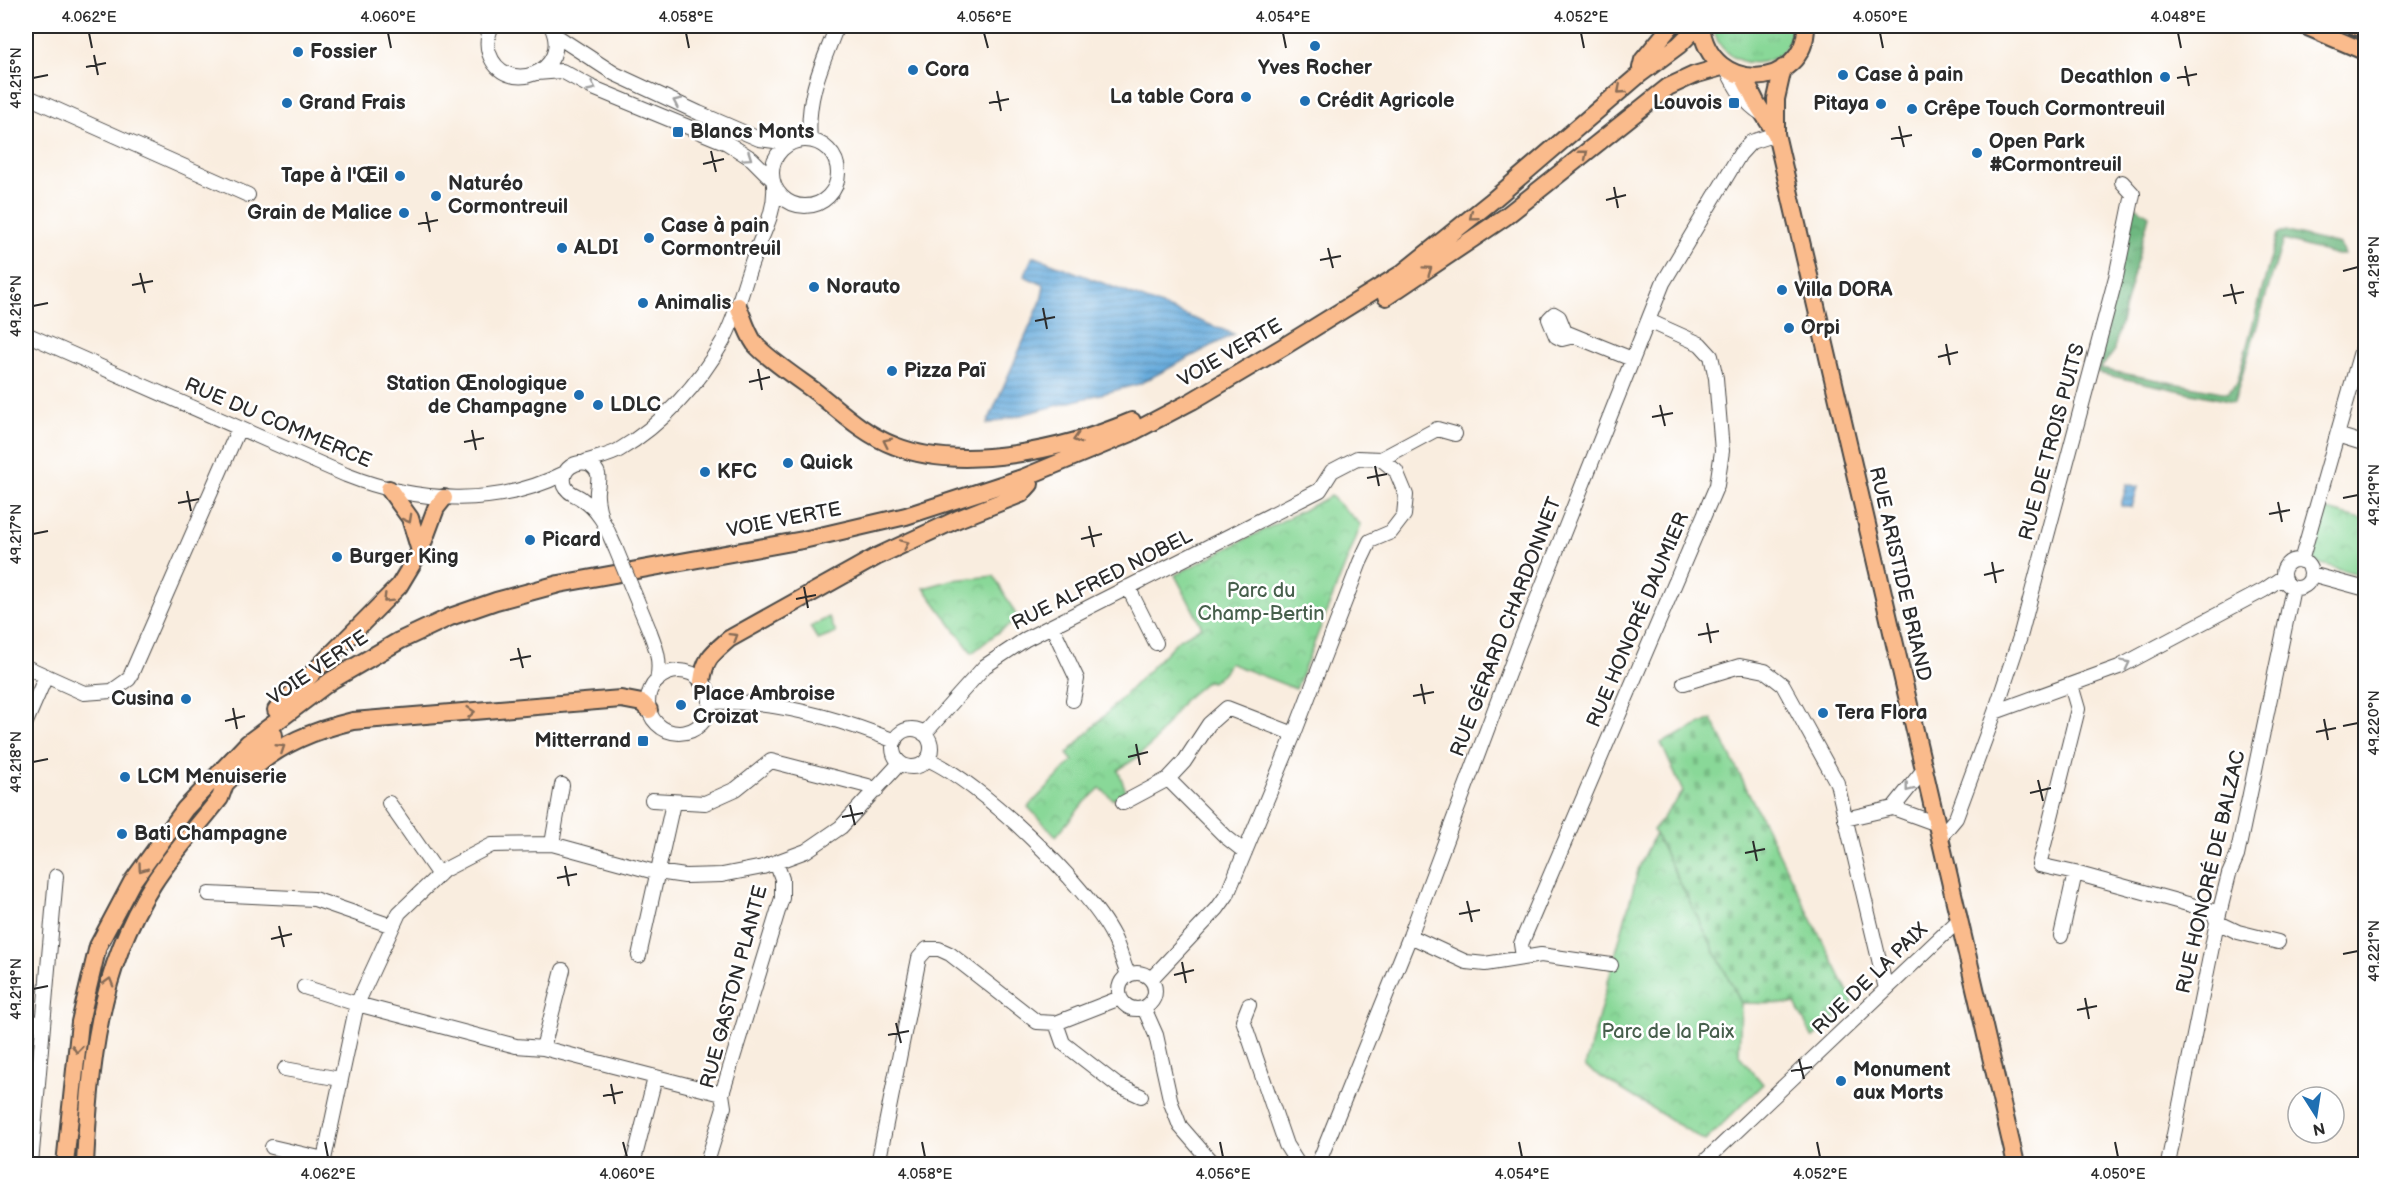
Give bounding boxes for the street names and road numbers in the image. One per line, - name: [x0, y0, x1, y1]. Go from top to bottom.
- street label: VOIE VERTE: [1174, 314, 1286, 392]
- street label: RUE DE TROIS PUITS: [2014, 341, 2090, 543]
- street label: RUE DU COMMERCE: [181, 373, 375, 473]
- street label: RUE ARISTIDE BRIAND: [1864, 465, 1936, 683]
- street label: RUE GÉRARD CHARDONNET: [1444, 494, 1567, 760]
- street label: VOIE VERTE: [725, 497, 843, 543]
- street label: RUE HONORÉ DAUMIER: [1581, 509, 1694, 731]
- street label: RUE ALFRED NOBEL: [1008, 524, 1197, 636]
- street label: VOIE VERTE: [263, 626, 373, 710]
- street label: RUE HONORÉ DE BALZAC: [2170, 748, 2251, 996]
- street label: RUE GASTON PLANTE: [695, 883, 773, 1091]
- street label: RUE DE LA PAIX: [1807, 918, 1933, 1040]

